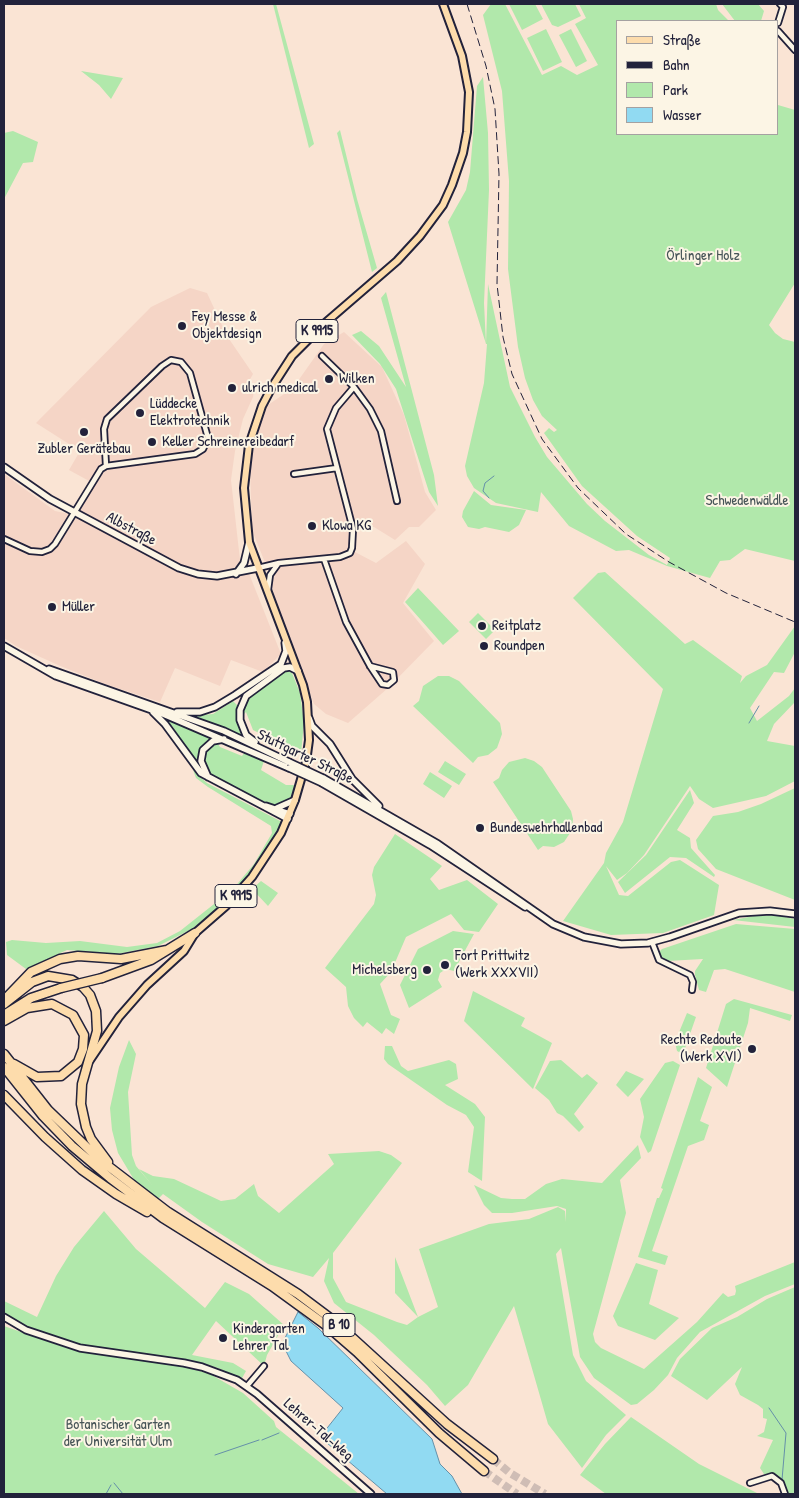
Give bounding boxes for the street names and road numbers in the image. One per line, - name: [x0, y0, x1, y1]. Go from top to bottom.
- road number: K 9915: [296, 320, 338, 342]
- street label: Albstraße: [103, 508, 159, 550]
- street label: Stuttgarter Straße: [254, 726, 356, 788]
- road number: K 9915: [215, 884, 257, 908]
- road number: B 10: [323, 1314, 355, 1336]
- street label: Lehrer-Tal-Weg: [280, 1395, 356, 1465]

